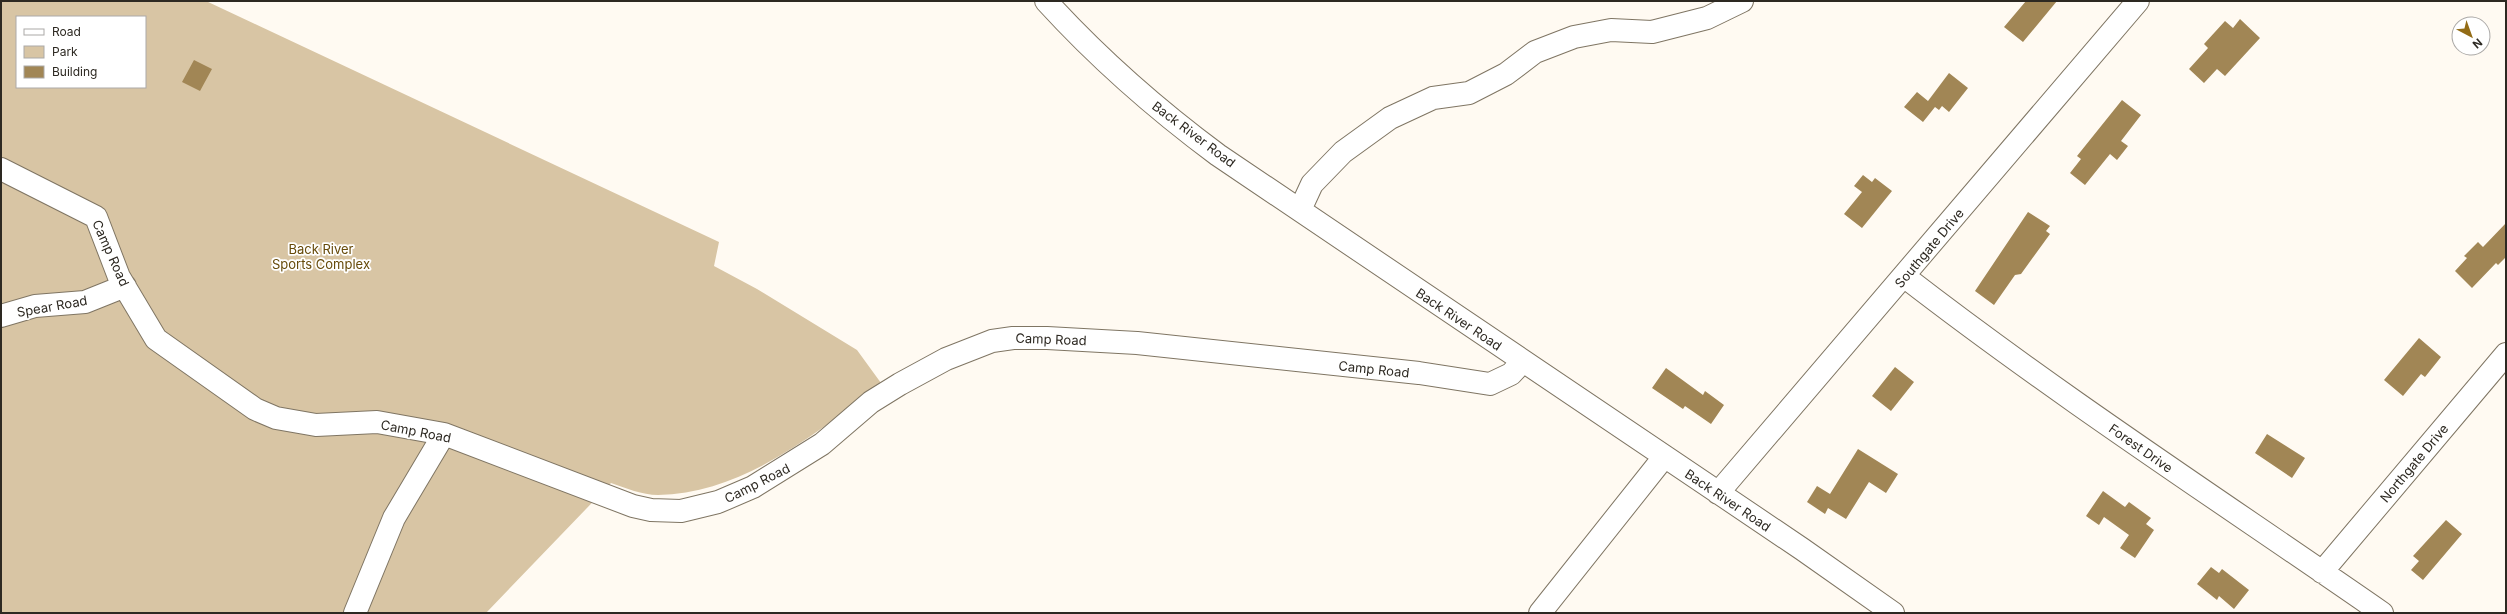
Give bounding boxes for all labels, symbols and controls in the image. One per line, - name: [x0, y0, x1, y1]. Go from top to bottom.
- legend: [16, 16, 146, 88]
- north arrow: [2451, 16, 2491, 56]
- text: Road: [52, 24, 81, 39]
- text: N: [2470, 36, 2485, 52]
- text: Park: [52, 44, 78, 59]
- text: Building: [52, 64, 97, 79]
- street label: Back River Road: [1149, 97, 1239, 171]
- street label: Southgate Drive: [1891, 205, 1967, 291]
- street label: Camp Road: [89, 217, 133, 289]
- park label: Back River Sports Complex: [272, 241, 370, 272]
- street label: Back River Road: [1413, 284, 1505, 354]
- street label: Spear Road: [16, 292, 88, 320]
- street label: Camp Road: [1015, 330, 1087, 348]
- street label: Camp Road: [1338, 357, 1410, 381]
- street label: Camp Road: [380, 416, 452, 446]
- street label: Forest Drive: [2106, 420, 2176, 476]
- street label: Northgate Drive: [2377, 421, 2451, 505]
- street label: Camp Road: [722, 460, 792, 506]
- street label: Back River Road: [1682, 465, 1774, 535]

